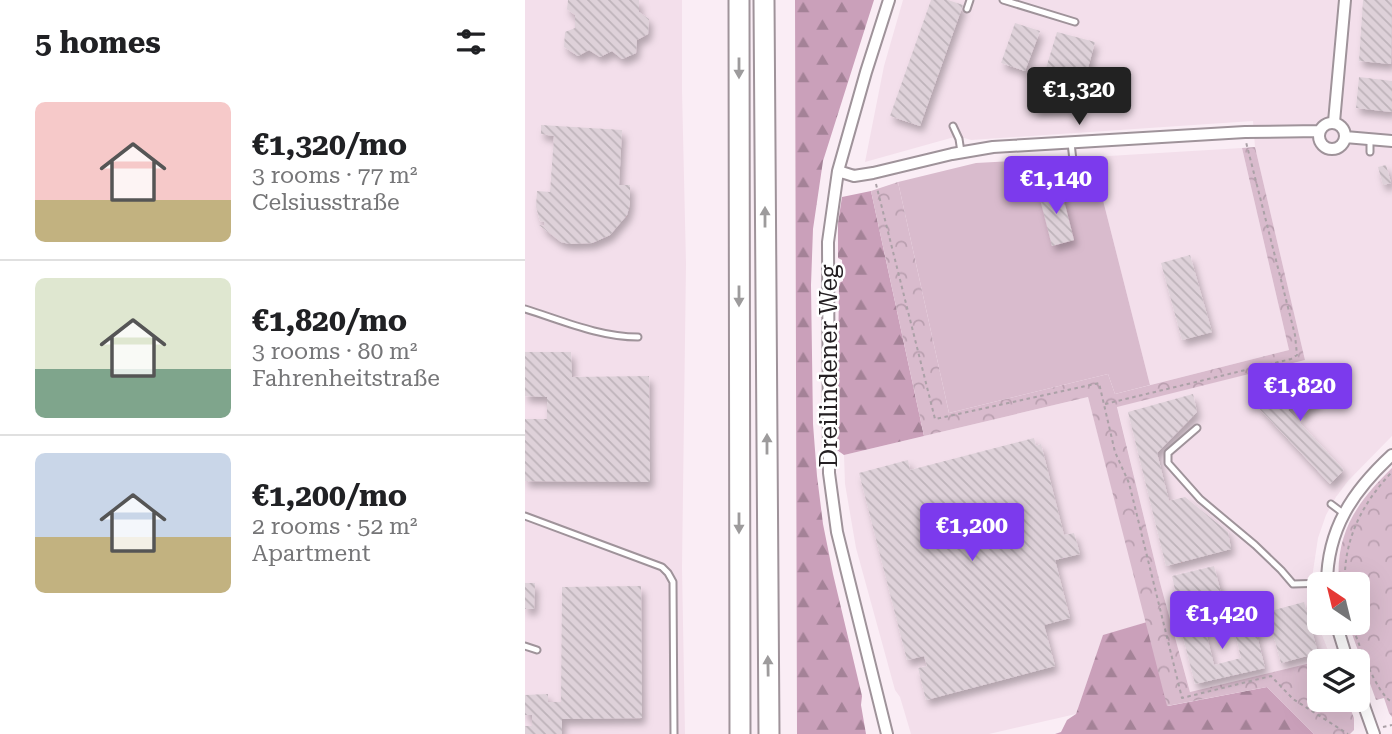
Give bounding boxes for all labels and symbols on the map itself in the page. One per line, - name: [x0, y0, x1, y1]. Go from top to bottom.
- one-way arrow: [733, 57, 745, 79]
- pin: €1,320: [1022, 68, 1136, 127]
- pin: €1,140: [999, 156, 1113, 216]
- one-way arrow: [759, 206, 771, 228]
- street label: Dreilindener Weg: [815, 264, 843, 467]
- one-way arrow: [733, 285, 745, 307]
- pin: €1,820: [1243, 364, 1357, 423]
- one-way arrow: [761, 433, 772, 455]
- pin: €1,200: [915, 504, 1029, 563]
- one-way arrow: [733, 512, 745, 534]
- north arrow: [1307, 572, 1370, 635]
- pin: €1,420: [1165, 592, 1279, 651]
- one-way arrow: [762, 655, 774, 677]

